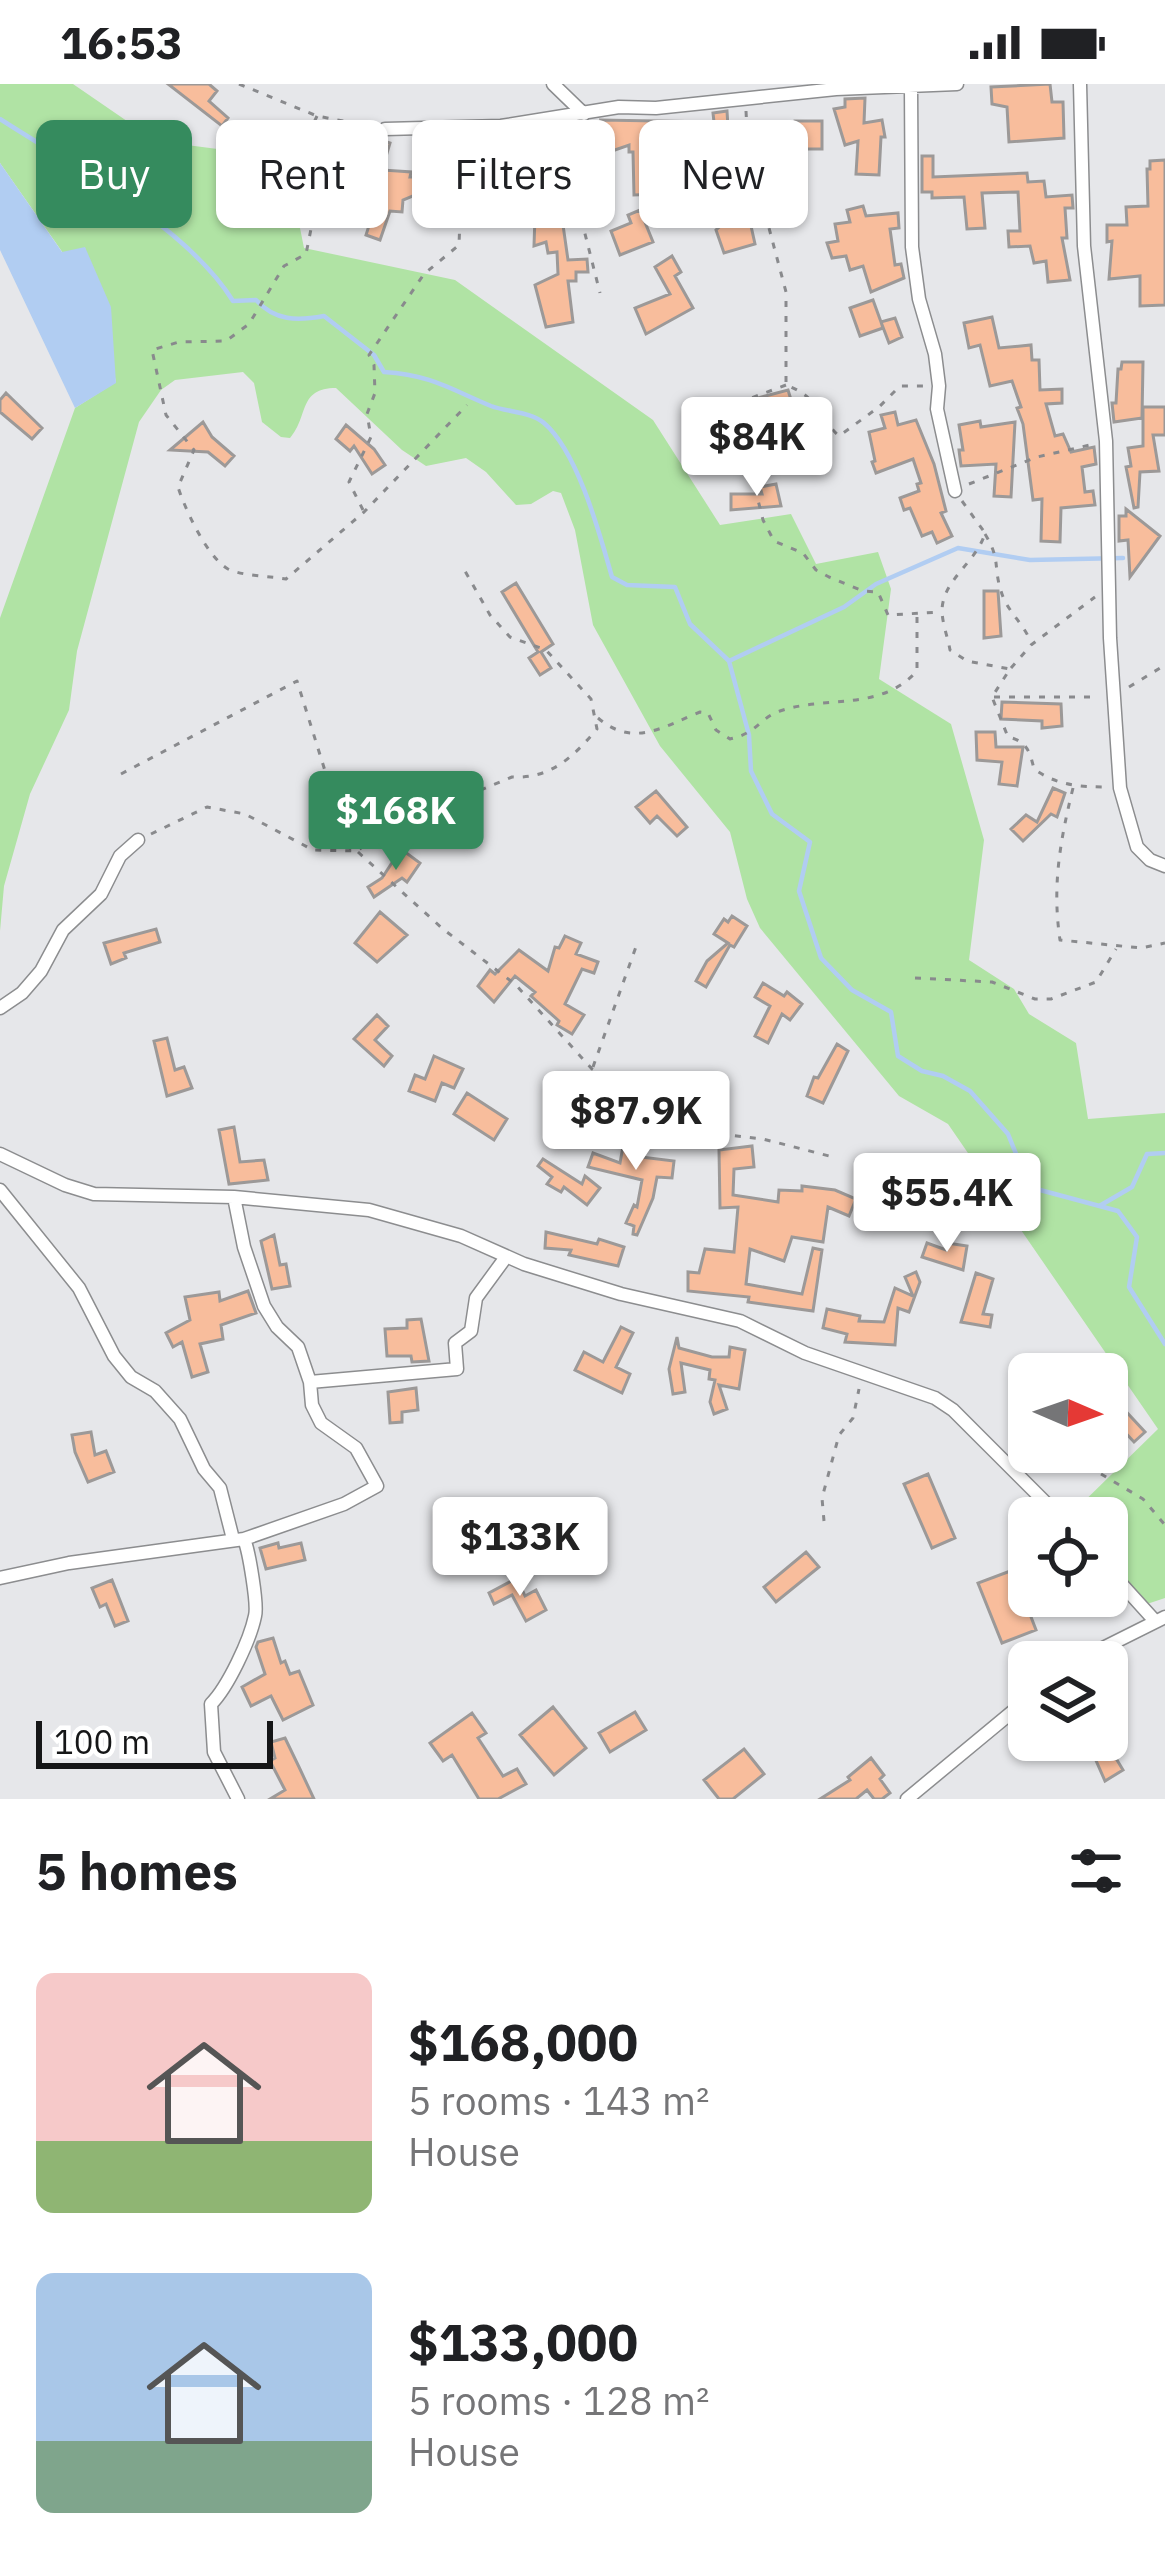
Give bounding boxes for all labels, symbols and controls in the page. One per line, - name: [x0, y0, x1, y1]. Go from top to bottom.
- text: 16:53: [60, 13, 183, 71]
- chip: Buy: [36, 120, 192, 228]
- chip: Rent: [216, 120, 388, 228]
- chip: Filters: [412, 120, 615, 228]
- chip: New: [639, 120, 808, 228]
- pin: $84K: [686, 397, 828, 499]
- text: $84K: [708, 410, 806, 461]
- pin: $168K: [312, 771, 480, 873]
- text: $168K: [336, 784, 456, 835]
- pin: $87.9K: [538, 1071, 734, 1173]
- text: $87.9K: [570, 1084, 702, 1135]
- pin: $55.4K: [849, 1153, 1045, 1255]
- text: $55.4K: [881, 1166, 1013, 1217]
- north arrow: [1008, 1353, 1128, 1473]
- map controls: [1008, 1353, 1128, 1761]
- pin: $133K: [436, 1497, 604, 1599]
- button: locate: [1008, 1497, 1128, 1617]
- text: $133K: [460, 1510, 580, 1561]
- button: layers: [1008, 1641, 1128, 1761]
- scale bar: [36, 1715, 273, 1768]
- text: 100 m: [54, 1720, 150, 1763]
- text: 5 homes: [36, 1838, 238, 1904]
- icon: filters: [1063, 1838, 1129, 1904]
- text: $168,000: [408, 2009, 638, 2075]
- icon: home: [132, 2021, 276, 2165]
- text: 5 rooms · 143 m²: [408, 2075, 710, 2126]
- text: House: [408, 2126, 520, 2177]
- text: $133,000: [408, 2309, 638, 2375]
- icon: home: [132, 2321, 276, 2465]
- text: 5 rooms · 128 m²: [408, 2375, 710, 2426]
- text: House: [408, 2426, 520, 2477]

